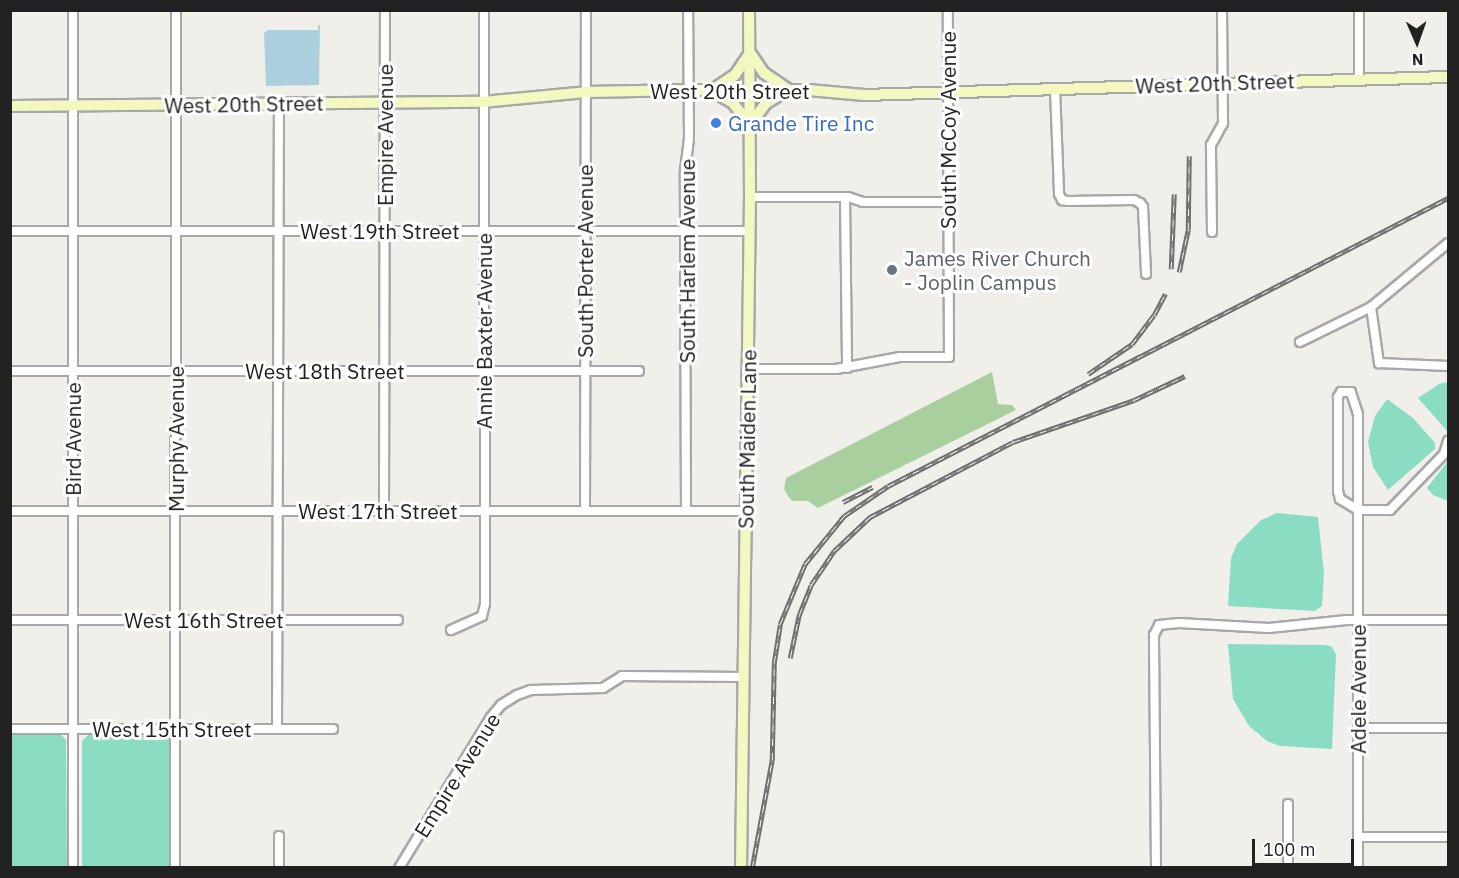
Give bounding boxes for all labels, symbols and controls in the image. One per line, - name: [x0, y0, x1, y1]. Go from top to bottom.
- north arrow: [1387, 12, 1447, 72]
- street label: South McCoy Avenue: [935, 31, 961, 229]
- text: N: [1411, 50, 1424, 70]
- street label: Empire Avenue: [372, 64, 398, 206]
- street label: West 20th Street: [1135, 68, 1295, 98]
- street label: West 20th Street: [650, 78, 810, 104]
- street label: West 20th Street: [164, 90, 324, 118]
- place label: Grande Tire Inc: [728, 110, 874, 136]
- marker: Grande Tire Inc: [709, 116, 723, 130]
- street label: South Harlem Avenue: [674, 159, 700, 363]
- street label: South Porter Avenue: [572, 164, 598, 358]
- street label: West 19th Street: [300, 218, 460, 244]
- street label: Annie Baxter Avenue: [471, 233, 497, 429]
- place label: James River Church - Joplin Campus: [904, 245, 1091, 295]
- marker: James River Church - Joplin Campus: [885, 263, 899, 277]
- street label: South Maiden Lane: [733, 349, 761, 529]
- street label: West 18th Street: [245, 358, 405, 384]
- street label: Murphy Avenue: [163, 366, 189, 512]
- street label: Bird Avenue: [60, 382, 86, 496]
- street label: West 17th Street: [298, 498, 458, 524]
- street label: West 16th Street: [124, 607, 284, 633]
- street label: Adele Avenue: [1345, 624, 1371, 754]
- street label: Empire Avenue: [409, 708, 505, 842]
- street label: West 15th Street: [92, 716, 252, 742]
- scale bar: [1255, 827, 1357, 865]
- text: 100 m: [1263, 838, 1315, 861]

